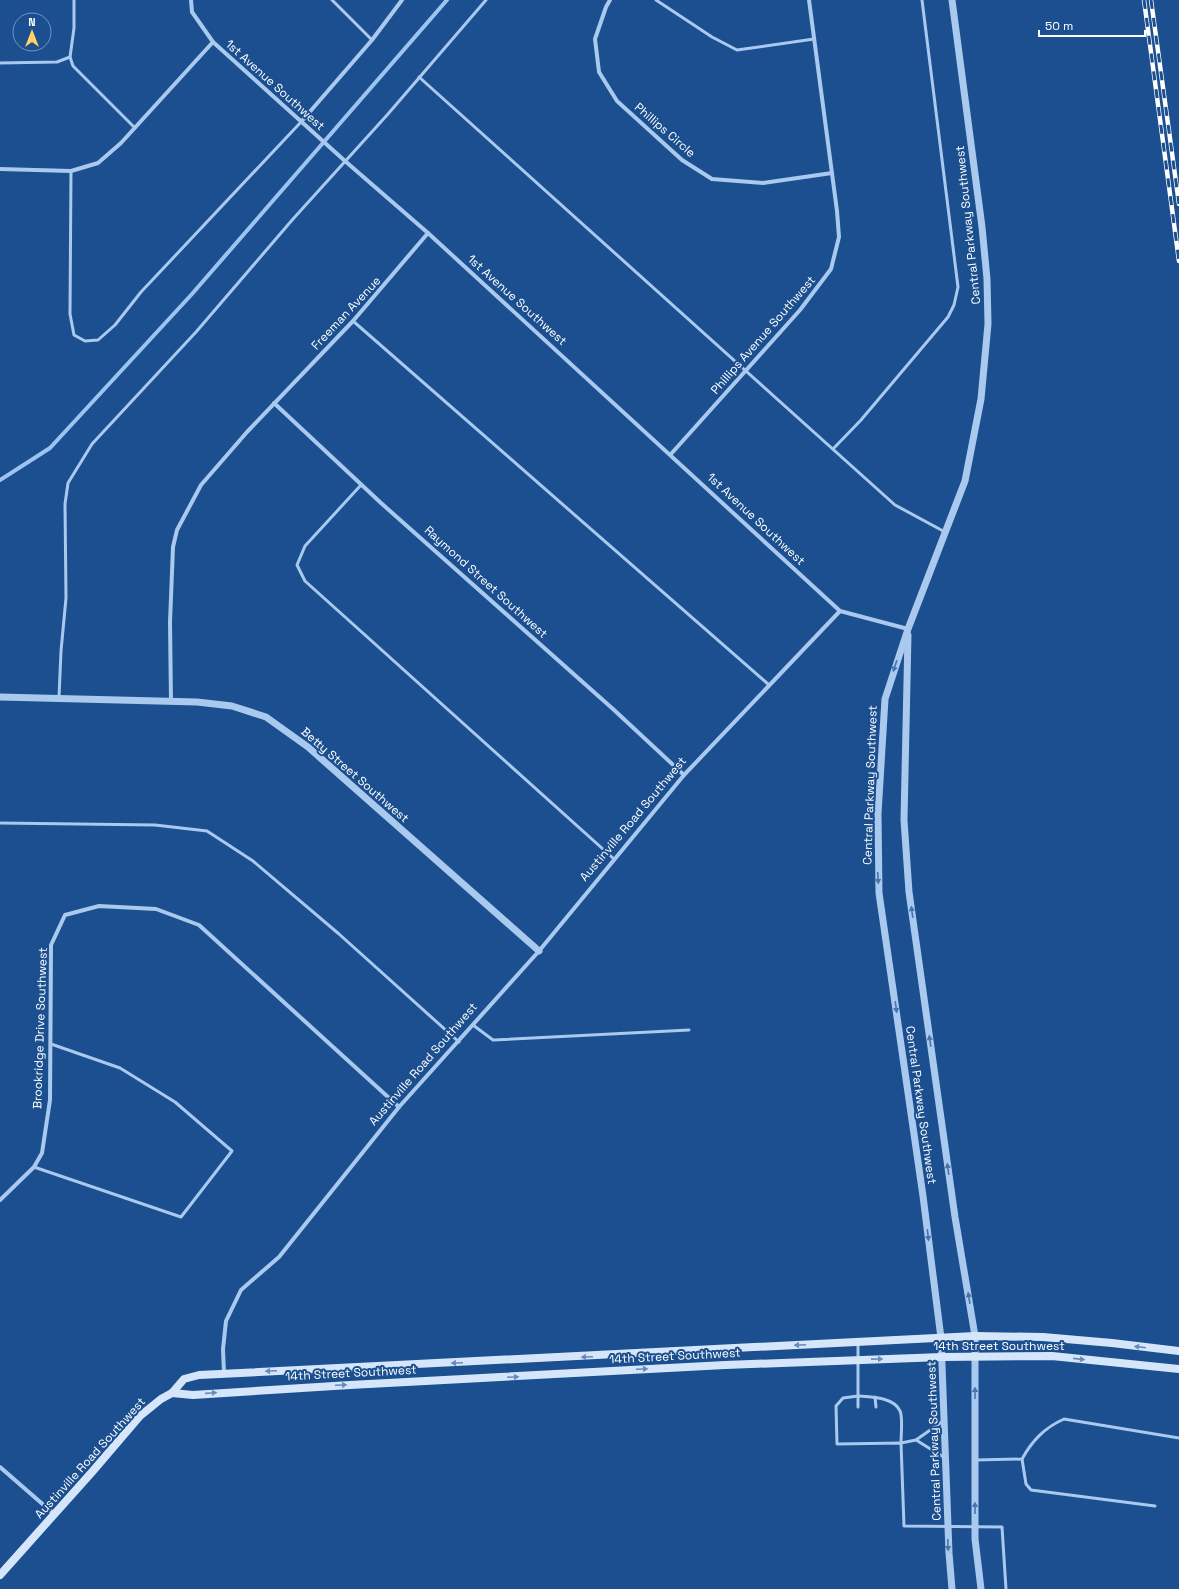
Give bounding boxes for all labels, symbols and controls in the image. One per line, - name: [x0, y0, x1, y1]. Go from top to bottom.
- north arrow: [12, 12, 52, 52]
- scale bar: [1039, 12, 1145, 38]
- text: N: [28, 15, 36, 29]
- text: 50 m: [1045, 18, 1073, 34]
- street label: 1st Avenue Southwest: [222, 36, 328, 134]
- street label: Phillips Circle: [631, 99, 699, 161]
- street label: Central Parkway Southwest: [952, 145, 984, 305]
- street label: 1st Avenue Southwest: [464, 251, 570, 349]
- street label: Phillips Avenue Southwest: [707, 272, 819, 398]
- street label: Freeman Avenue: [308, 273, 384, 353]
- street label: 1st Avenue Southwest: [704, 469, 808, 569]
- street label: Raymond Street Southwest: [421, 522, 551, 642]
- one-way arrow: [892, 660, 898, 672]
- street label: Central Parkway Southwest: [859, 705, 881, 865]
- street label: Betty Street Southwest: [298, 724, 412, 826]
- street label: Austinville Road Southwest: [576, 753, 690, 885]
- one-way arrow: [875, 872, 882, 884]
- one-way arrow: [909, 906, 915, 918]
- street label: Brookridge Drive Southwest: [29, 947, 51, 1109]
- street label: Austinville Road Southwest: [365, 999, 481, 1129]
- one-way arrow: [893, 1001, 899, 1013]
- street label: Central Parkway Southwest: [902, 1025, 940, 1185]
- one-way arrow: [927, 1035, 933, 1047]
- one-way arrow: [945, 1163, 951, 1175]
- one-way arrow: [925, 1229, 931, 1241]
- one-way arrow: [966, 1292, 972, 1304]
- street label: 14th Street Southwest: [933, 1338, 1065, 1354]
- one-way arrow: [793, 1342, 806, 1348]
- one-way arrow: [1134, 1344, 1146, 1350]
- street label: 14th Street Southwest: [609, 1345, 741, 1367]
- one-way arrow: [581, 1353, 593, 1360]
- one-way arrow: [871, 1356, 884, 1362]
- one-way arrow: [1072, 1356, 1085, 1362]
- one-way arrow: [451, 1359, 463, 1366]
- street label: Central Parkway Southwest: [923, 1361, 945, 1521]
- street label: 14th Street Southwest: [285, 1362, 417, 1384]
- one-way arrow: [636, 1366, 648, 1373]
- one-way arrow: [264, 1368, 277, 1374]
- one-way arrow: [507, 1373, 519, 1380]
- one-way arrow: [335, 1382, 347, 1389]
- one-way arrow: [972, 1386, 978, 1399]
- one-way arrow: [205, 1389, 217, 1396]
- street label: Austinville Road Southwest: [31, 1394, 149, 1522]
- one-way arrow: [972, 1501, 978, 1514]
- one-way arrow: [945, 1539, 952, 1551]

